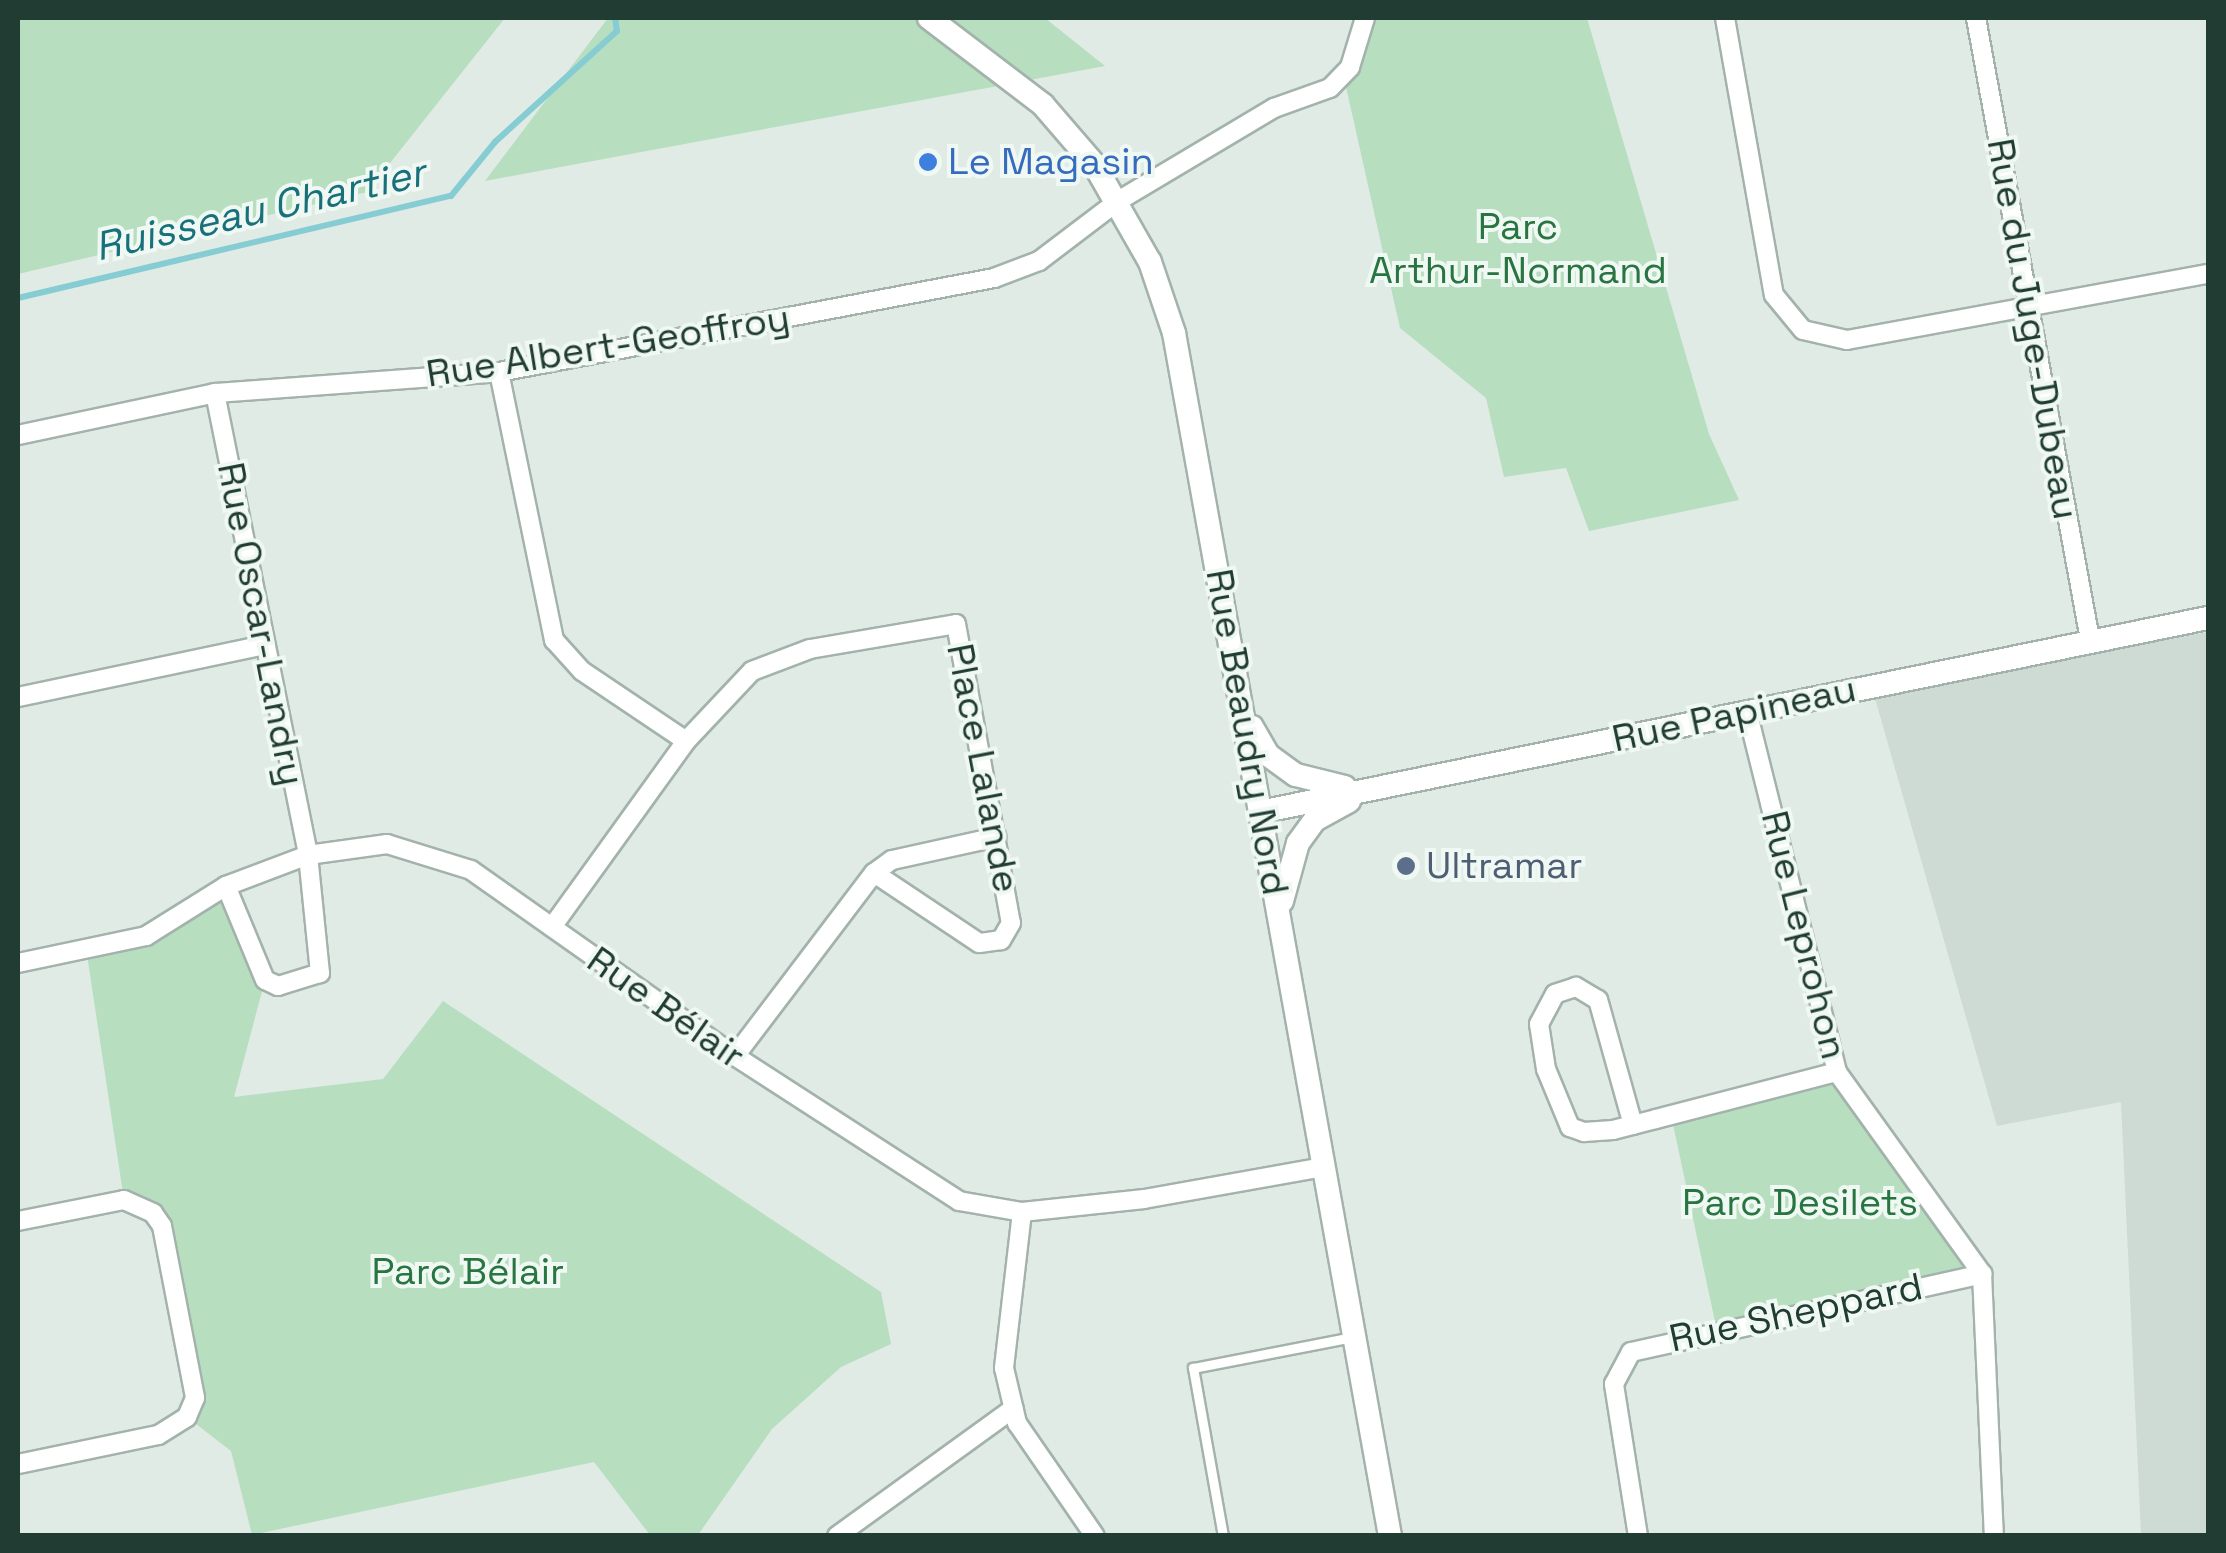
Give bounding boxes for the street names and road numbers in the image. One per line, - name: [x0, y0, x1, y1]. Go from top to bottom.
- street label: Rue du Juge-Dubeau: [1977, 135, 2089, 523]
- street label: Rue Albert-Geoffroy: [423, 295, 793, 397]
- street label: Rue Oscar-Landry: [207, 459, 315, 789]
- street label: Rue Beaudry Nord: [1196, 565, 1298, 899]
- street label: Place Lalande: [937, 640, 1029, 896]
- street label: Rue Papineau: [1608, 666, 1860, 762]
- street label: Rue Leprohon: [1751, 806, 1857, 1064]
- street label: Rue Bélair: [578, 937, 754, 1079]
- street label: Rue Sheppard: [1665, 1264, 1927, 1362]

